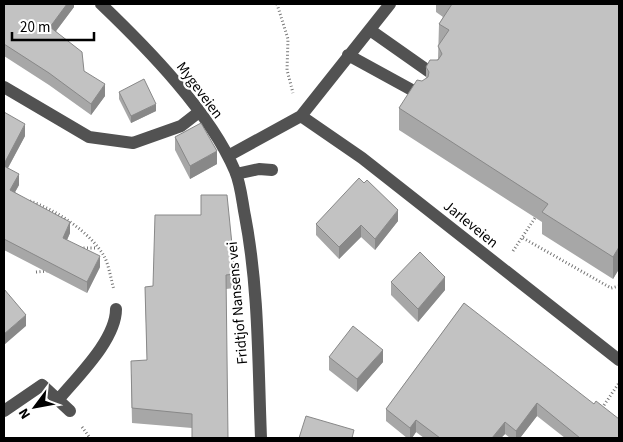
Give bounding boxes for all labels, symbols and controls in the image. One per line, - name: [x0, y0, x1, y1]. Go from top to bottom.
- scale bar: [12, 10, 95, 42]
- text: 20 m: [20, 17, 50, 38]
- street label: Mygeveien: [171, 57, 228, 123]
- street label: Jarleveien: [439, 196, 503, 253]
- street label: Fridtjof Nansens vei: [222, 241, 253, 365]
- north arrow: [10, 382, 60, 432]
- text: N: [14, 404, 36, 423]

